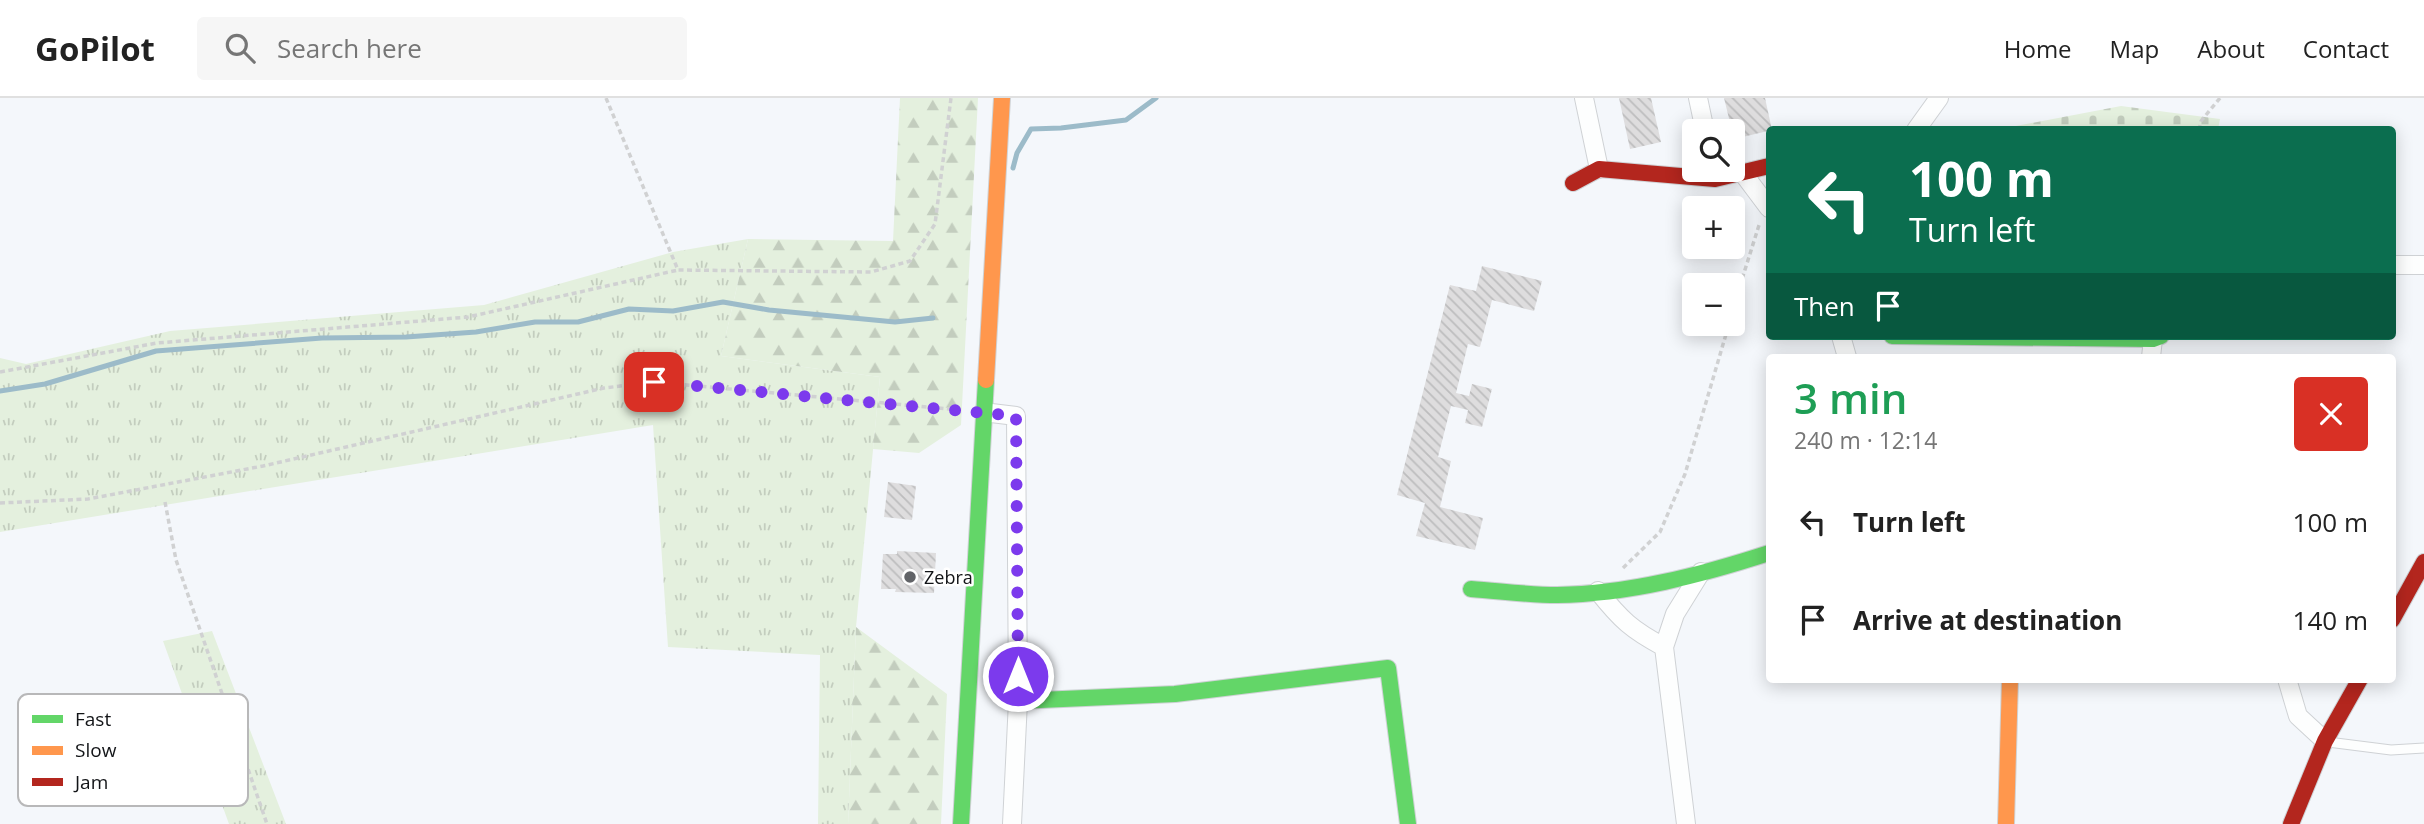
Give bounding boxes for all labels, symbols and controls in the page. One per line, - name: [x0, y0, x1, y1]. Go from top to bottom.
- search box: [197, 17, 687, 80]
- text: GoPilot: [35, 26, 155, 71]
- icon: search: [221, 29, 259, 67]
- text: Search here: [277, 30, 422, 66]
- text: Home: [2004, 32, 2072, 65]
- text: Map: [2110, 32, 2159, 65]
- text: About: [2197, 32, 2265, 65]
- text: Contact: [2303, 32, 2389, 65]
- map controls: [1682, 119, 1745, 336]
- button: search: [1682, 119, 1745, 182]
- text: 100 m: [1909, 145, 2054, 211]
- icon: left: [1794, 154, 1885, 245]
- button: +: [1682, 196, 1745, 259]
- text: Turn left: [1909, 208, 2035, 251]
- button: −: [1682, 273, 1745, 336]
- icon: arrive: [1869, 287, 1907, 325]
- text: Then: [1794, 288, 1855, 324]
- pin: [624, 352, 684, 412]
- icon: arrive: [635, 363, 673, 401]
- text: 3 min: [1794, 369, 1907, 426]
- button: close: [2294, 377, 2368, 451]
- text: 240 m · 12:14: [1794, 424, 1937, 456]
- icon: left: [1794, 503, 1832, 541]
- text: Turn left: [1853, 504, 1965, 540]
- text: 100 m: [2293, 504, 2368, 540]
- place label: Zebra: [924, 565, 973, 589]
- marker: Zebra: [902, 569, 918, 585]
- icon: arrive: [1794, 601, 1832, 639]
- text: Arrive at destination: [1853, 602, 2122, 638]
- text: 140 m: [2293, 602, 2368, 638]
- position arrow: [981, 639, 1055, 713]
- legend: [18, 694, 248, 806]
- text: Fast: [75, 706, 111, 732]
- text: Slow: [75, 737, 117, 763]
- text: Jam: [73, 769, 108, 795]

